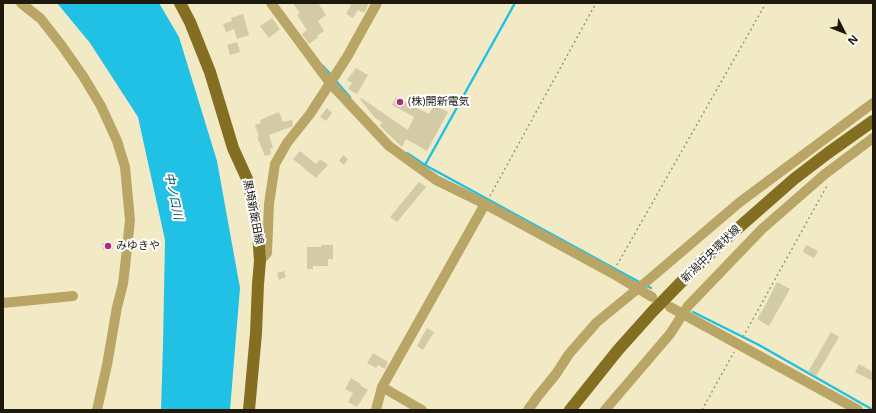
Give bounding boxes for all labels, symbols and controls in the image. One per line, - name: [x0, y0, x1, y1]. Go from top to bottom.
- north arrow: [824, 12, 864, 52]
- text: N: [845, 32, 862, 49]
- place label: (株)開新電気: [408, 95, 469, 109]
- marker: (株)開新電気: [395, 97, 405, 107]
- water label: 中ノ口川: [161, 171, 185, 221]
- street label: 黒埼新飯田線: [240, 178, 266, 246]
- street label: 新潟中央環状線: [679, 223, 743, 285]
- place label: みゆきや: [116, 239, 160, 253]
- marker: みゆきや: [103, 241, 113, 251]

